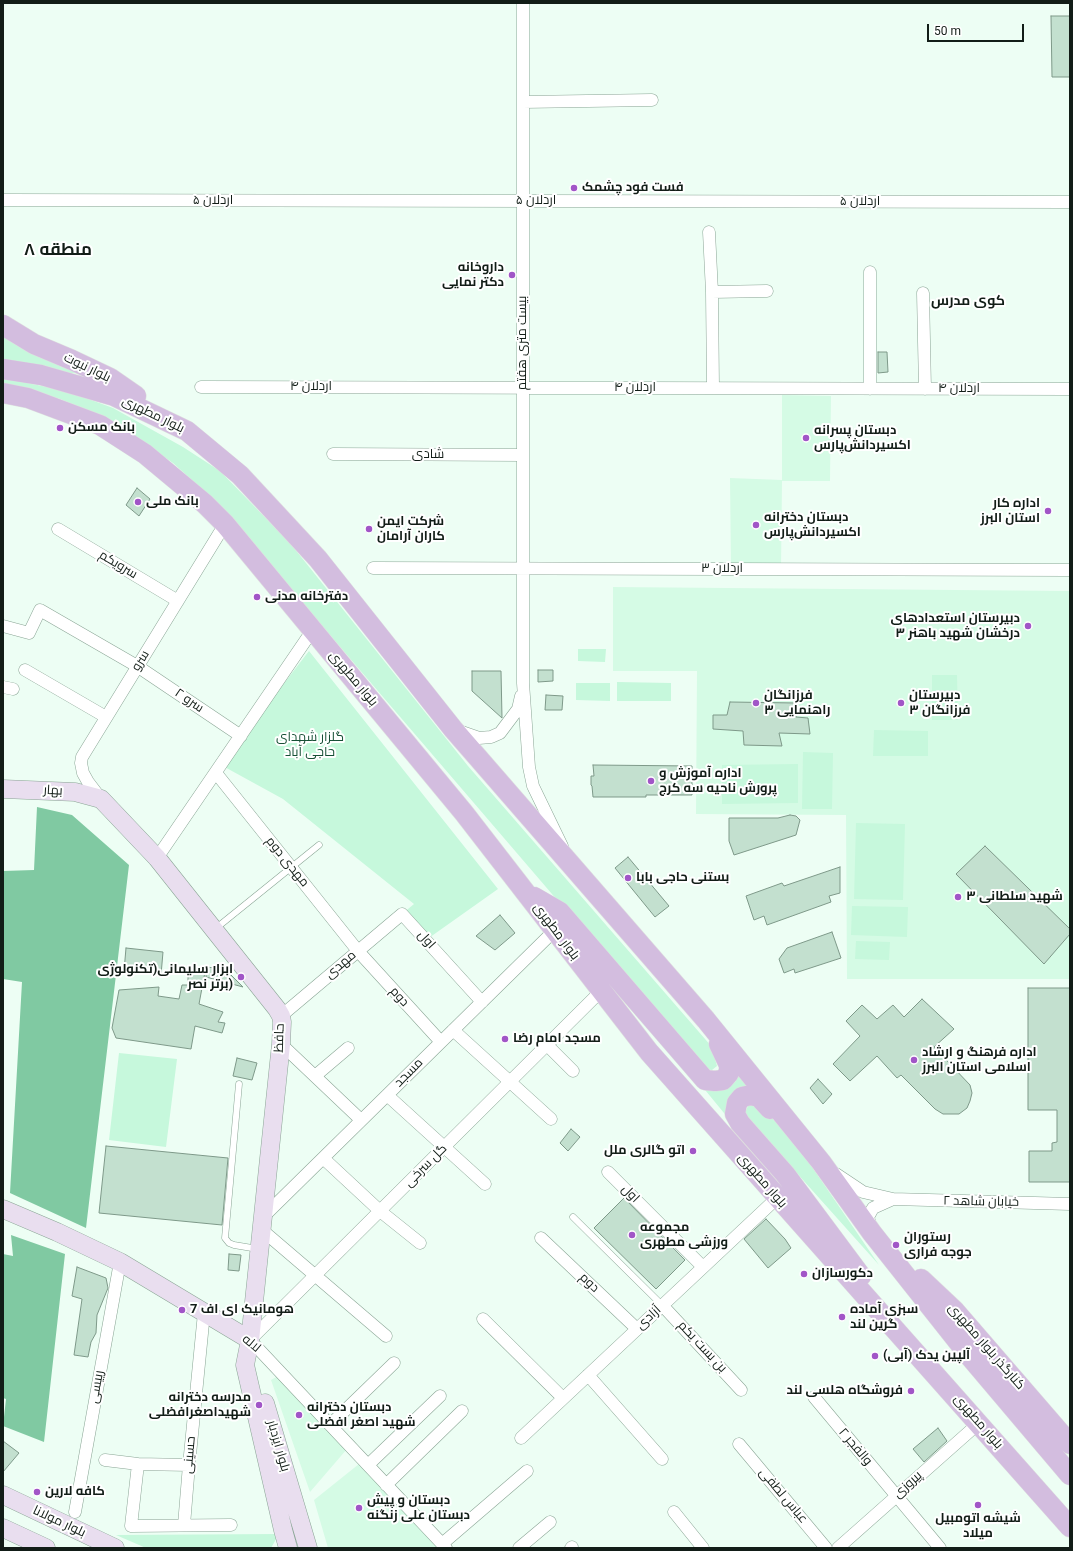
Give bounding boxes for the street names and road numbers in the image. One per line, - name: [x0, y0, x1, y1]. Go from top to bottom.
- street label: اردلان ۵: [193, 193, 233, 209]
- street label: اردلان ۵: [516, 193, 556, 209]
- street label: اردلان ۵: [840, 194, 880, 210]
- street label: بیست متری هفتم: [515, 296, 531, 390]
- street label: بلوار نبوت: [61, 350, 113, 386]
- street label: اردلان ۴: [290, 379, 332, 395]
- street label: اردلان ۴: [614, 380, 656, 396]
- street label: اردلان ۴: [938, 381, 980, 397]
- street label: بلوار مطهری: [119, 393, 187, 437]
- street label: شادی: [412, 447, 444, 463]
- street label: سرویکم: [96, 547, 140, 583]
- street label: اردلان ۳: [701, 561, 743, 577]
- street label: سرو: [129, 648, 153, 674]
- street label: بلوار مطهری: [325, 648, 381, 710]
- street label: سرو ۲: [172, 686, 206, 716]
- street label: بهار: [43, 783, 63, 799]
- street label: مهدی دوم: [262, 834, 312, 890]
- street label: بلوار مطهری: [530, 900, 582, 964]
- street label: اول: [414, 928, 438, 952]
- street label: مهدی: [322, 948, 360, 982]
- street label: دوم: [386, 984, 412, 1010]
- street label: حافظ: [272, 1023, 288, 1053]
- street label: مسجد: [391, 1055, 427, 1091]
- street label: گل سرخی: [401, 1141, 451, 1191]
- street label: بلوار مطهری: [734, 1150, 790, 1212]
- street label: اول: [618, 1182, 642, 1206]
- street label: خیابان شاهد ۲: [943, 1194, 1019, 1210]
- street label: دوم: [576, 1270, 602, 1296]
- street label: کنارگذر بلوار مطهری: [944, 1301, 1028, 1393]
- street label: آزادی: [633, 1303, 665, 1333]
- street label: بن بست یکم: [674, 1318, 730, 1376]
- street label: لاله: [239, 1332, 263, 1356]
- street label: رییسی: [86, 1369, 108, 1405]
- street label: بلوار مطهری: [950, 1391, 1006, 1453]
- street label: بلوار ایزدیار: [263, 1418, 293, 1474]
- street label: والفجر ۲: [835, 1425, 875, 1469]
- street label: حسینی: [181, 1436, 199, 1474]
- street label: عباس لطفی: [755, 1465, 811, 1527]
- street label: پیروزی: [890, 1468, 926, 1502]
- street label: بلوار مولانا: [30, 1503, 88, 1541]

